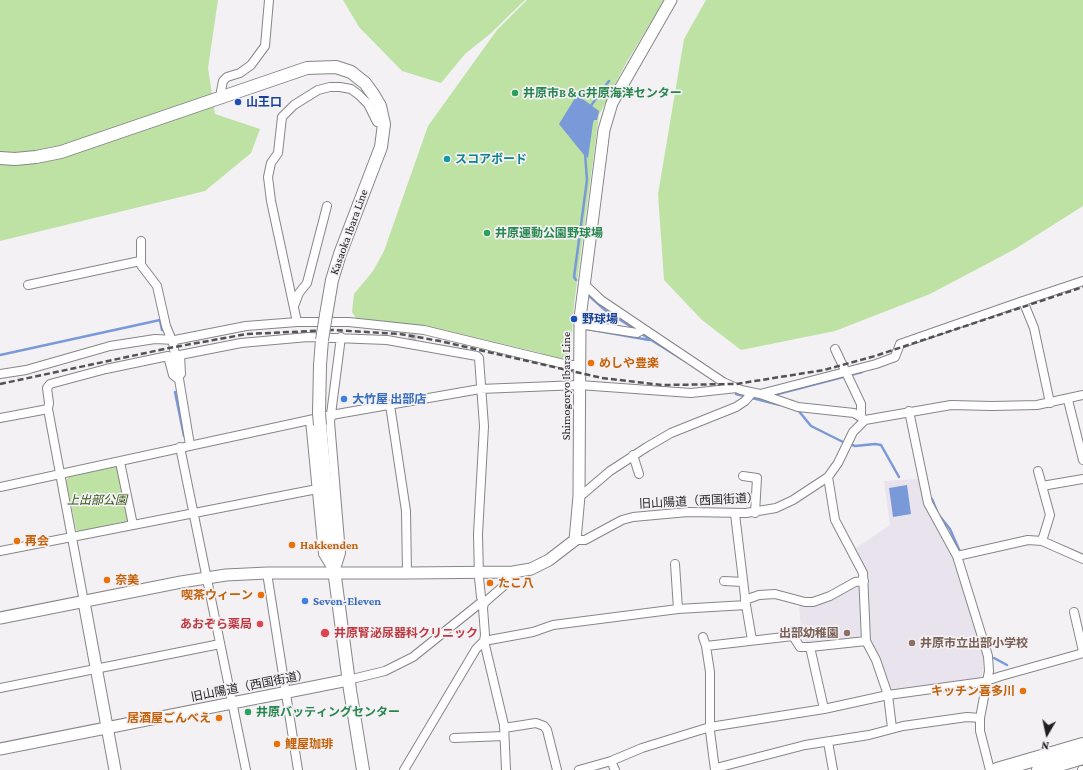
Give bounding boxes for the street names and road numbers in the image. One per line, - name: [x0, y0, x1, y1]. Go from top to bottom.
- street label: Kasaoka Ibara Line: [327, 187, 371, 277]
- street label: Shimogoryo Ibara Line: [559, 332, 573, 440]
- street label: 旧山陽道（西国街道）: [639, 491, 759, 511]
- street label: 旧山陽道（西国街道）: [190, 667, 310, 705]

